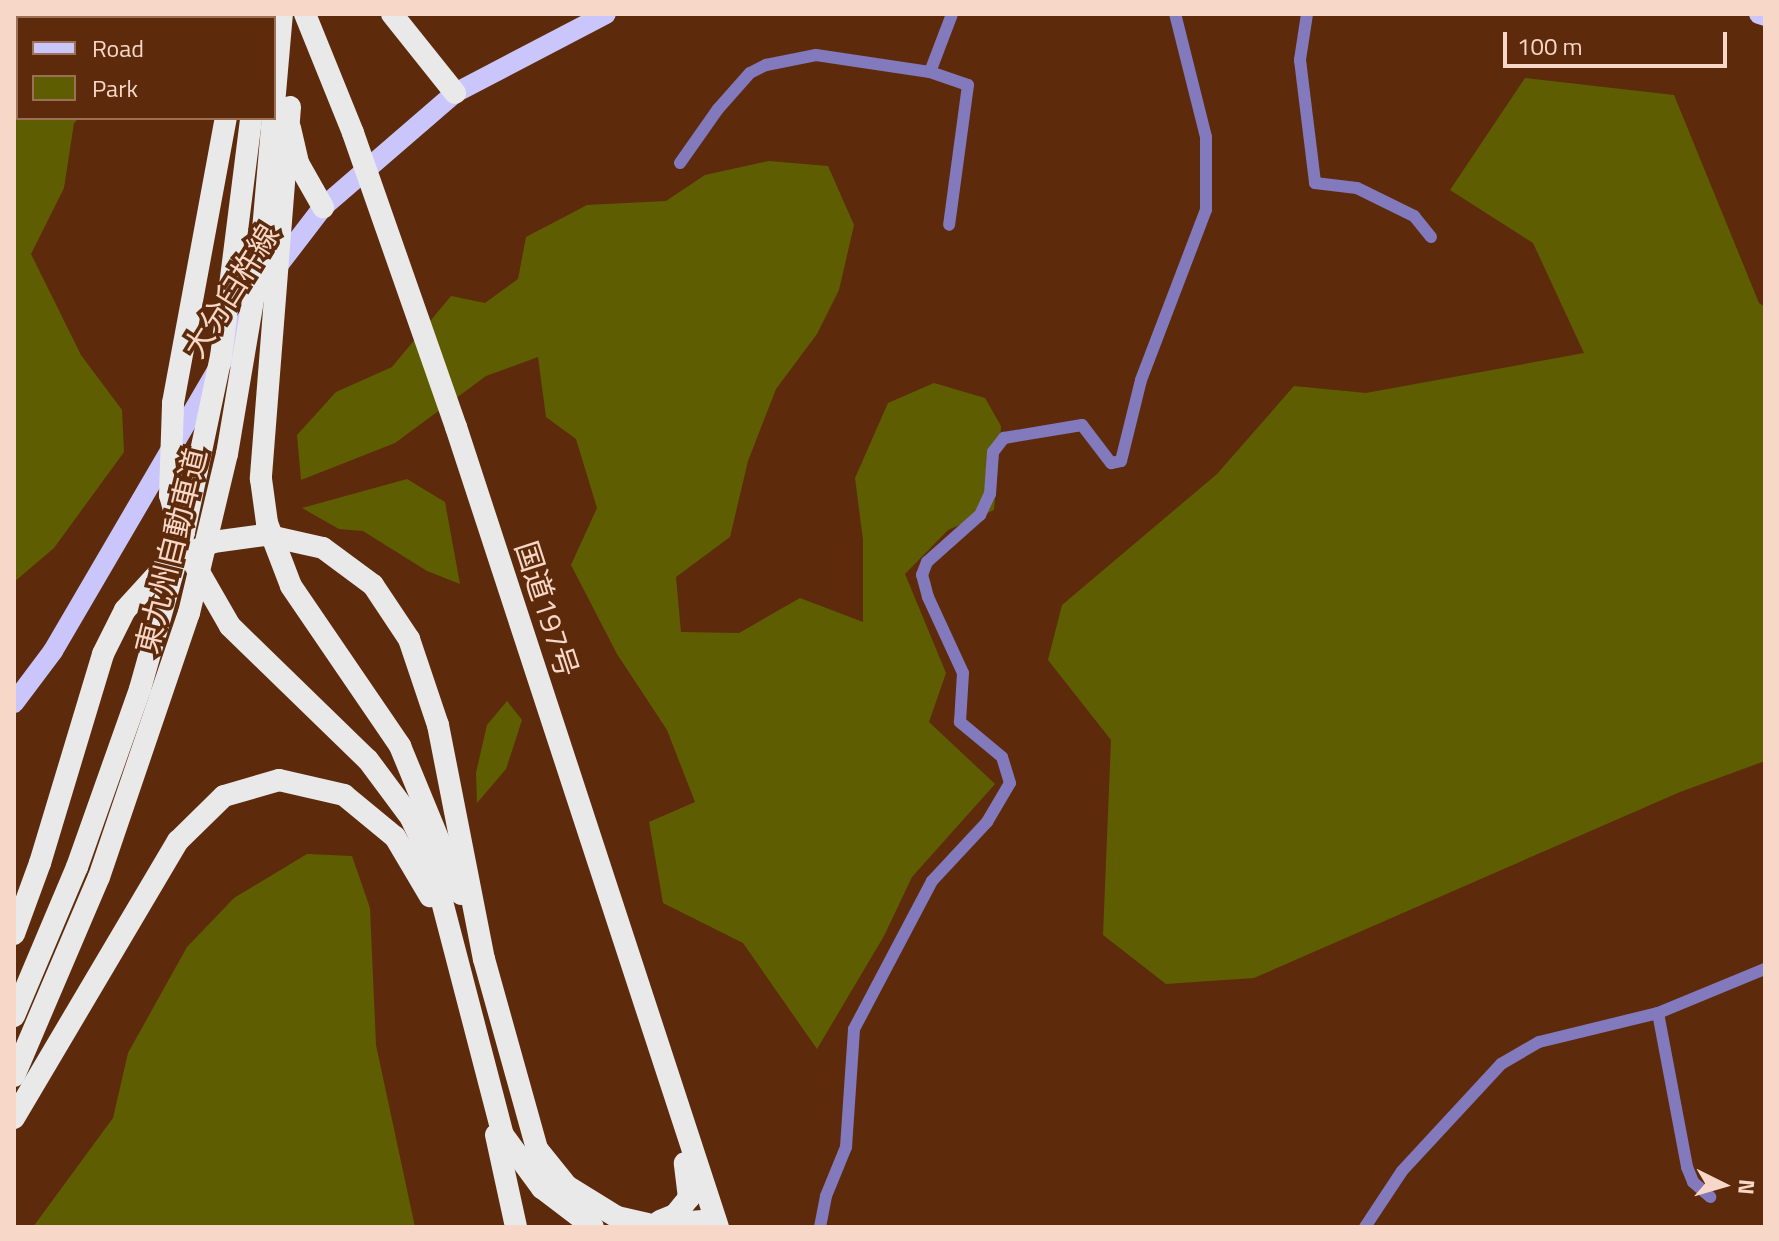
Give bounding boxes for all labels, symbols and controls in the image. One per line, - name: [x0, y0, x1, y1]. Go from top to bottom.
- legend: [16, 16, 276, 120]
- scale bar: [1507, 16, 1731, 66]
- text: 100 m: [1517, 28, 1583, 64]
- text: Road: [92, 30, 144, 66]
- text: Park: [92, 70, 138, 106]
- street label: 大分臼杵線: [176, 218, 286, 364]
- street label: 東九州自動車道: [128, 445, 214, 657]
- street label: 国道197号: [508, 537, 586, 681]
- north arrow: [1683, 1145, 1763, 1225]
- text: N: [1729, 1178, 1765, 1196]

